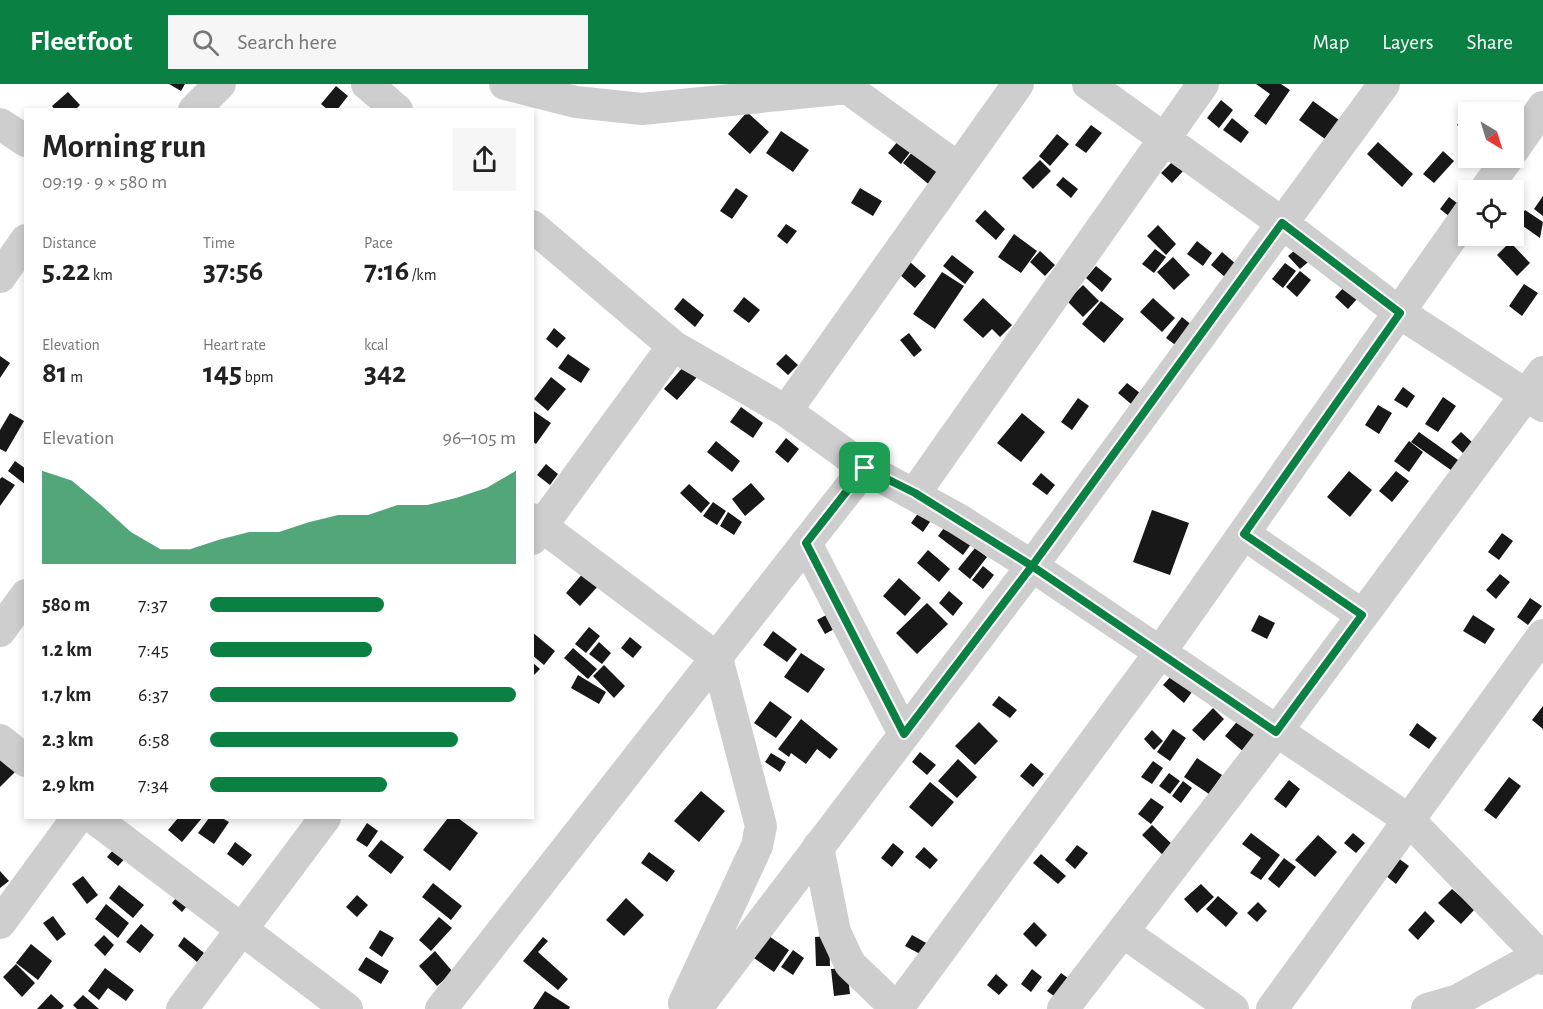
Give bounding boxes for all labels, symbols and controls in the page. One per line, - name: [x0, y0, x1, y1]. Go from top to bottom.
- search box: [168, 15, 588, 69]
- icon: search: [189, 26, 222, 59]
- text: Fleetfoot: [30, 28, 132, 56]
- text: Search here: [237, 31, 337, 53]
- text: Map: [1313, 32, 1349, 53]
- text: Layers: [1382, 32, 1433, 53]
- text: Share: [1466, 32, 1513, 53]
- north arrow: [1458, 102, 1524, 168]
- map controls: [1458, 102, 1524, 246]
- button: share: [453, 128, 516, 191]
- text: Morning run: [42, 131, 206, 164]
- text: 09:19 · 9 × 580 m: [42, 172, 167, 192]
- button: locate: [1458, 180, 1524, 246]
- text: Distance: [42, 235, 96, 251]
- text: Time: [203, 235, 235, 251]
- text: Pace: [364, 235, 393, 251]
- text: 5.22: [42, 256, 90, 286]
- text: 37:56: [203, 256, 263, 286]
- text: 7:16: [364, 256, 409, 286]
- text: km: [90, 267, 113, 283]
- text: /km: [409, 267, 436, 283]
- text: Elevation: [42, 337, 100, 353]
- text: Heart rate: [203, 337, 266, 353]
- text: kcal: [364, 337, 388, 353]
- text: 81: [42, 358, 68, 388]
- text: 145: [203, 358, 242, 388]
- text: 342: [364, 358, 406, 388]
- text: m: [68, 369, 83, 385]
- text: bpm: [242, 369, 274, 385]
- text: Elevation: [42, 428, 114, 448]
- text: 96–105 m: [443, 428, 516, 448]
- pin: [839, 442, 890, 493]
- icon: arrive: [848, 451, 881, 484]
- text: 580 m: [42, 595, 90, 615]
- text: 7:37: [138, 595, 168, 615]
- text: 1.2 km: [42, 640, 92, 660]
- text: 7:45: [138, 640, 169, 660]
- text: 1.7 km: [42, 685, 91, 705]
- text: 6:37: [138, 685, 169, 705]
- text: 2.3 km: [42, 730, 94, 750]
- text: 6:58: [138, 730, 170, 750]
- text: 2.9 km: [42, 775, 95, 795]
- text: 7:34: [138, 775, 169, 795]

